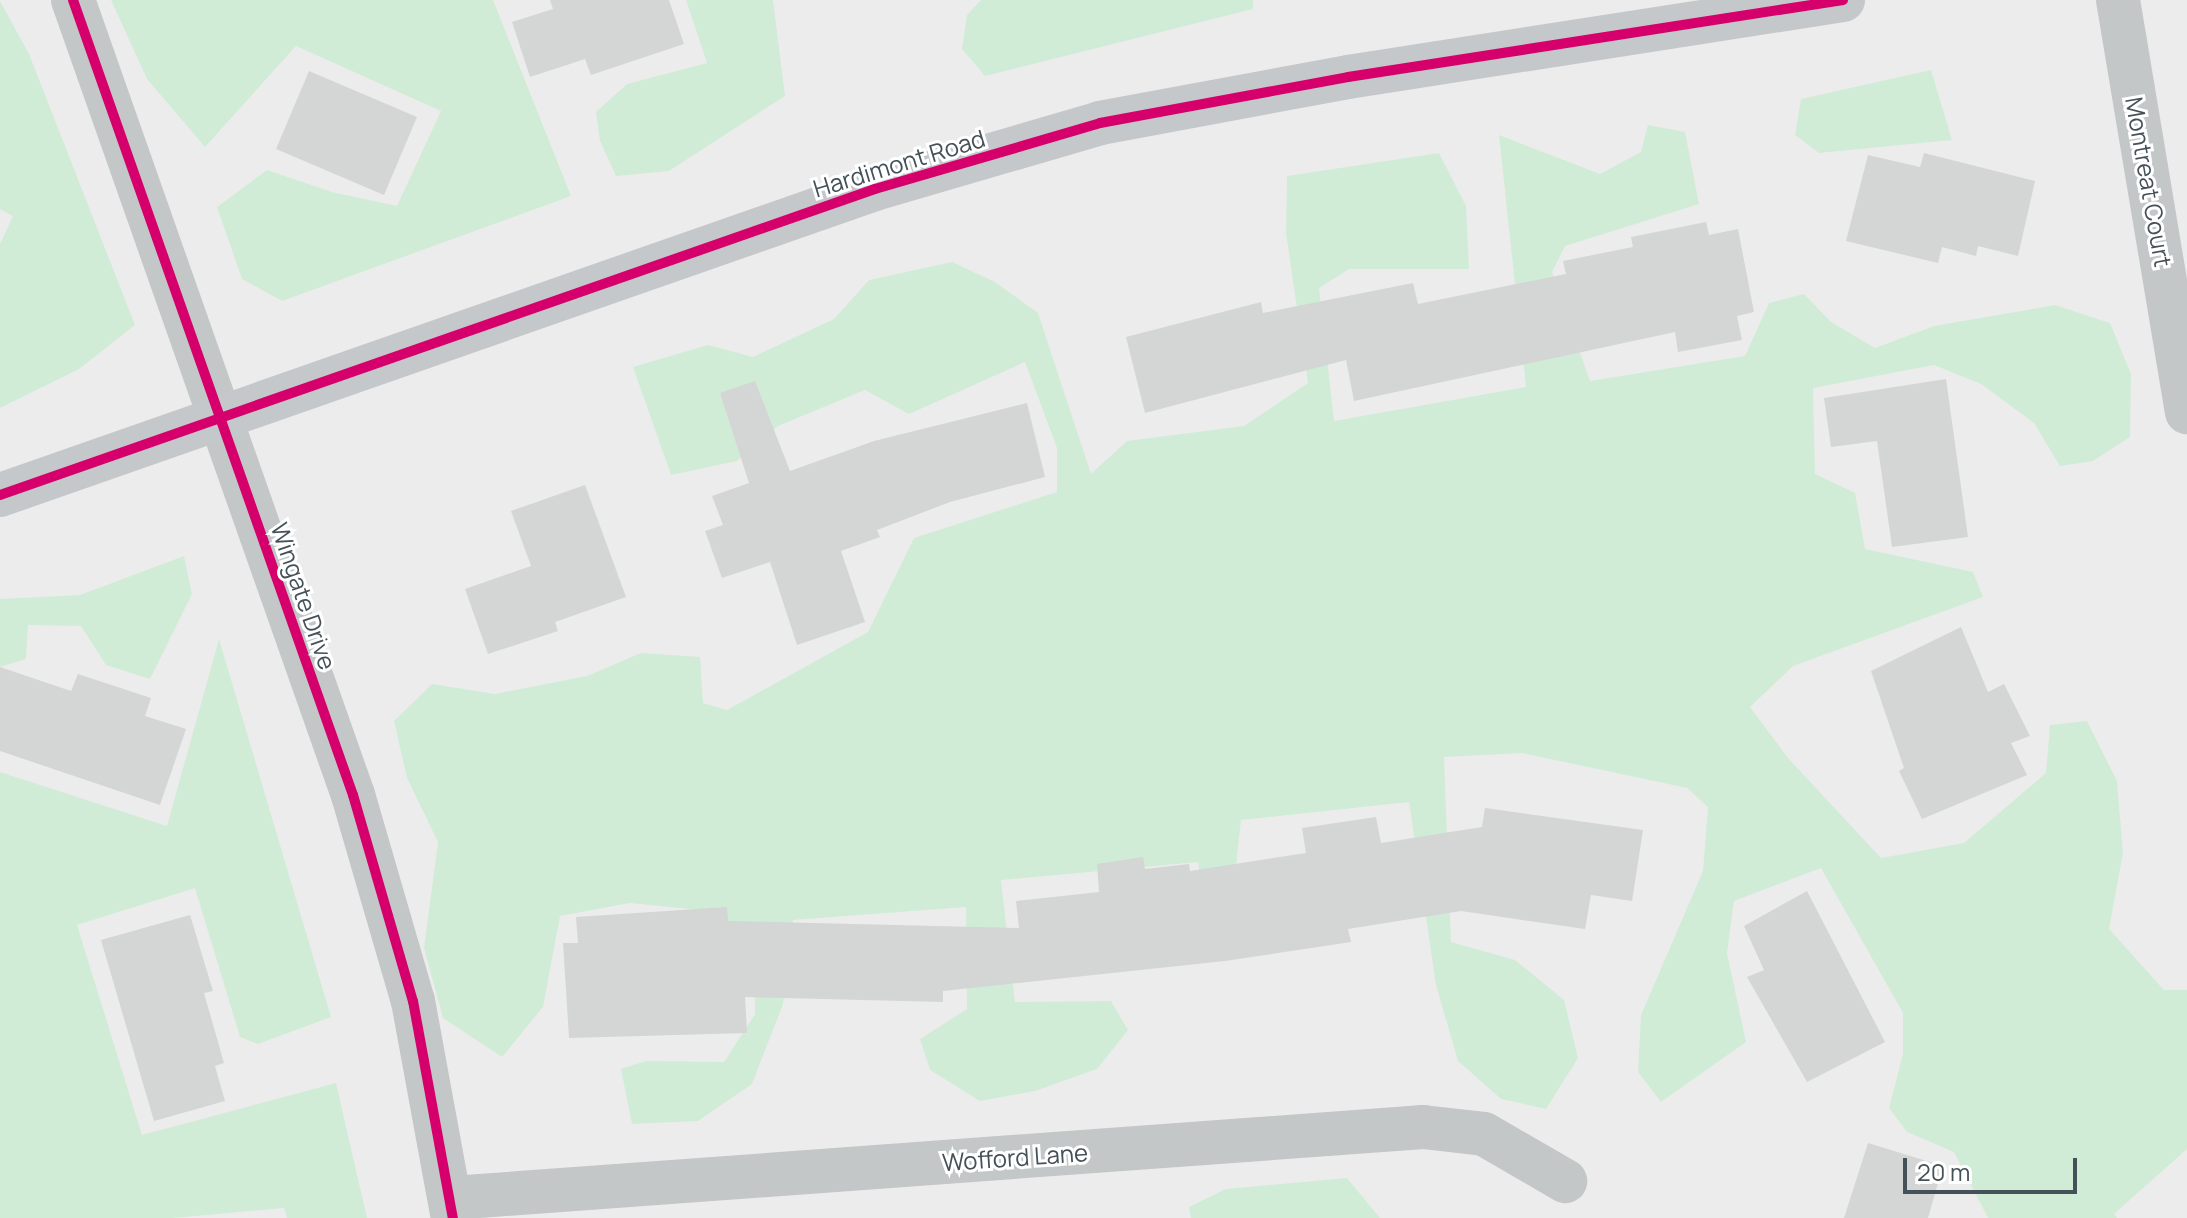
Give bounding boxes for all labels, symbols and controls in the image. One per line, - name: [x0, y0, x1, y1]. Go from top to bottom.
- street label: Montreat Court: [2120, 95, 2178, 269]
- street label: Hardimont Road: [810, 123, 988, 203]
- street label: Wingate Drive: [265, 519, 343, 673]
- street label: Wofford Lane: [941, 1138, 1089, 1176]
- scale bar: [1907, 1142, 2081, 1192]
- text: 20 m: [1917, 1155, 1970, 1188]

